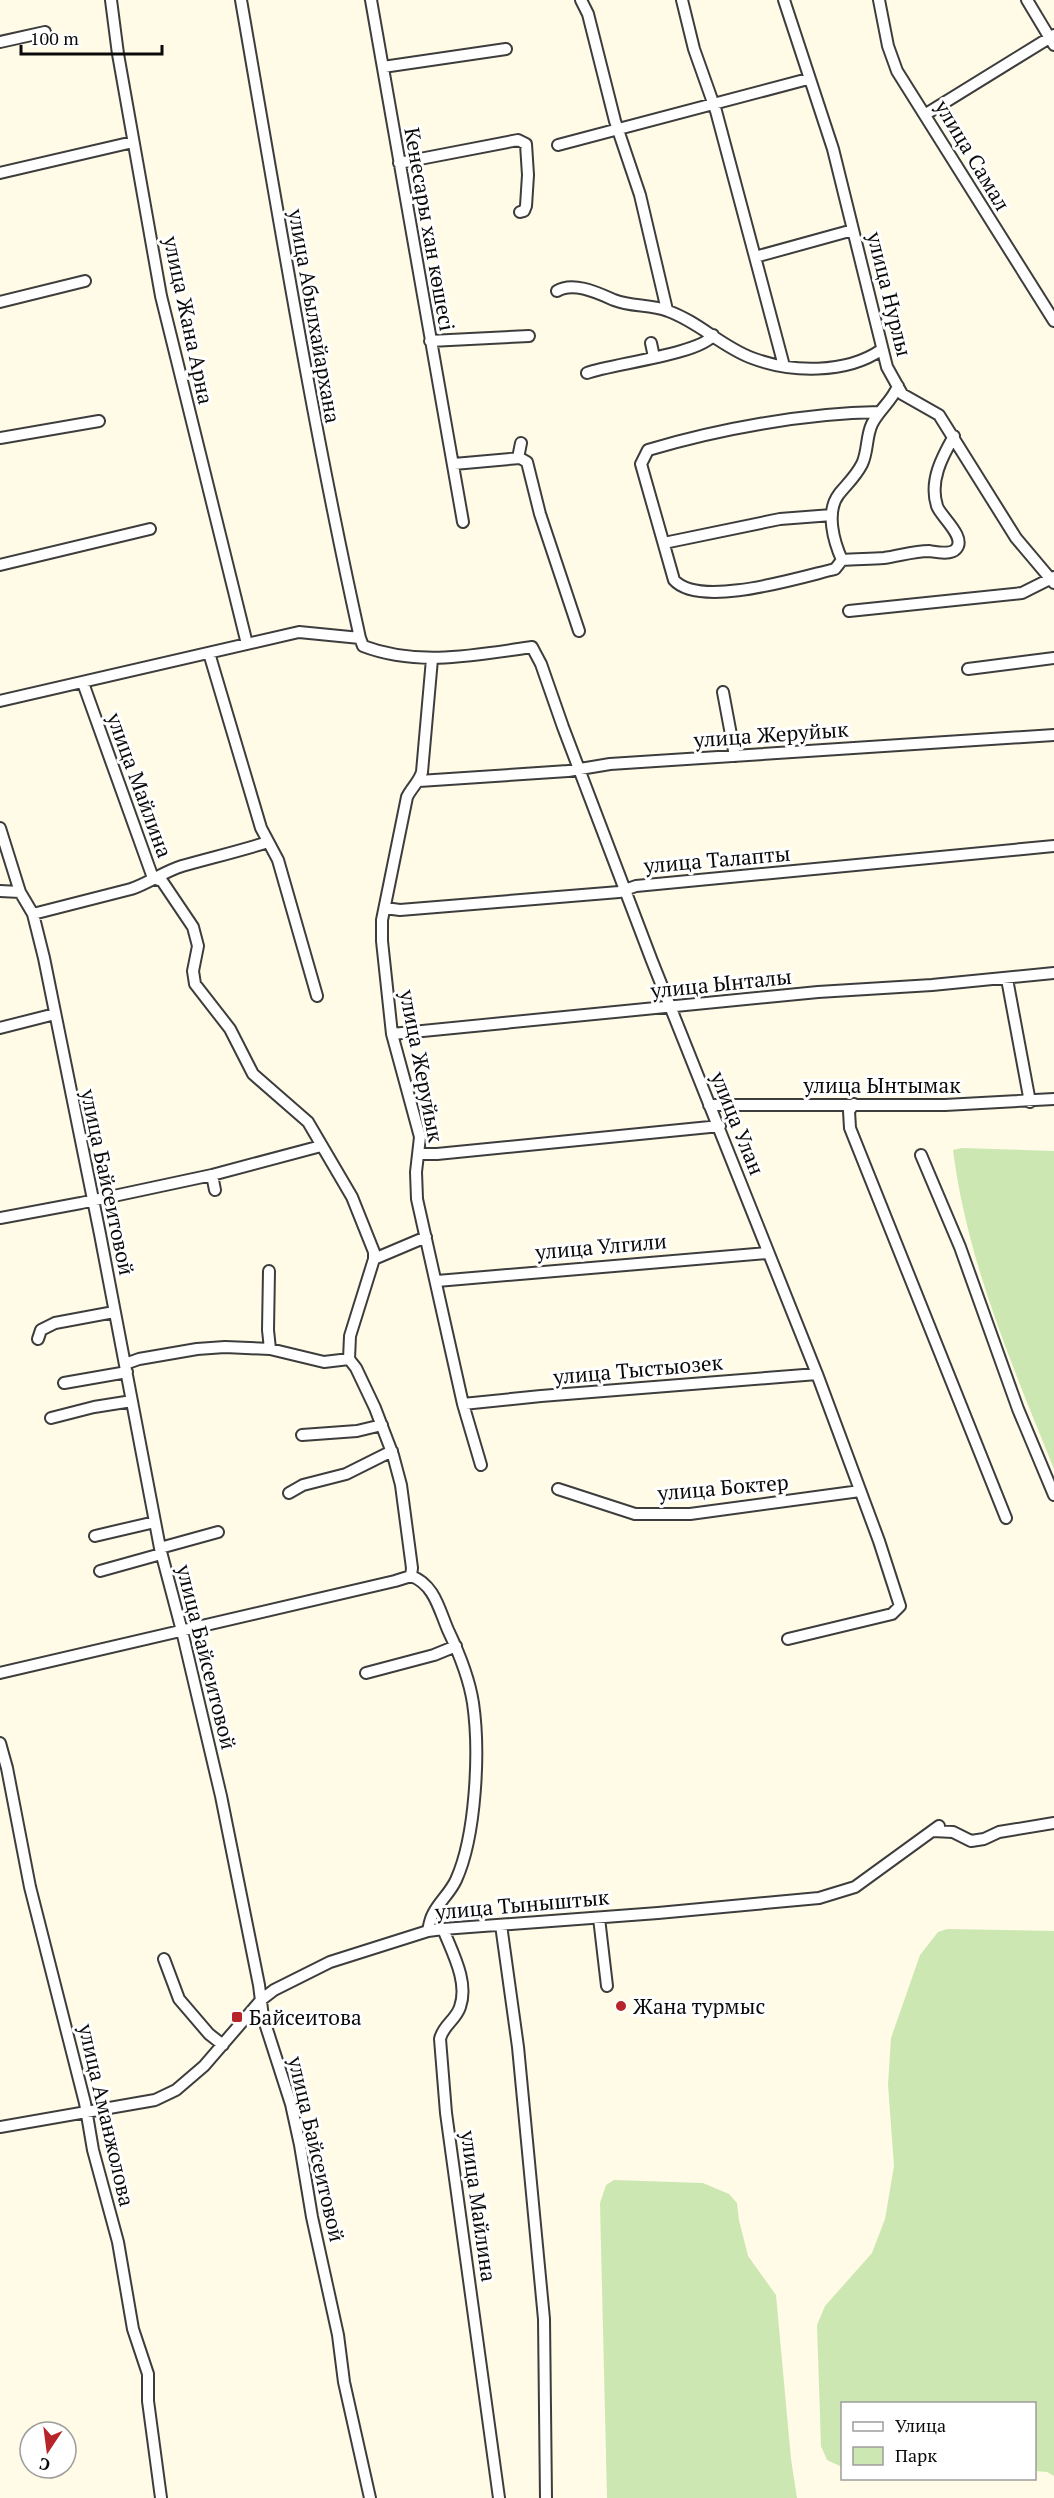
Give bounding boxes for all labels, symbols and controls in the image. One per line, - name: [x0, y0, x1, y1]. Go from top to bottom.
- scale bar: [21, 18, 162, 56]
- text: 100 m: [30, 26, 79, 50]
- street label: улица Самал: [928, 94, 1017, 216]
- street label: Кенесары хан көшесі: [398, 125, 462, 333]
- street label: улица Абылхайархана: [282, 206, 348, 426]
- street label: улица Нурлы: [861, 228, 919, 359]
- street label: улица Жана Арна: [157, 232, 221, 407]
- street label: улица Майлина: [100, 708, 179, 862]
- street label: улица Жеруйык: [692, 715, 850, 753]
- street label: улица Талапты: [642, 839, 791, 879]
- street label: улица Ынталы: [648, 962, 793, 1004]
- street label: улица Жеруйык: [393, 986, 451, 1145]
- street label: улица Улан: [704, 1066, 771, 1179]
- street label: улица Ынтымак: [802, 1071, 961, 1099]
- street label: улица Байсеитовой: [74, 1085, 141, 1278]
- street label: улица Улгили: [533, 1226, 668, 1266]
- street label: улица Тыстыозек: [551, 1348, 725, 1390]
- street label: улица Боктер: [655, 1467, 790, 1507]
- street label: улица Байсеитовой: [170, 1561, 244, 1752]
- street label: улица Тыныштык: [433, 1882, 611, 1926]
- place label: Жана турмыс: [633, 1992, 765, 2020]
- marker: Жана турмыс: [614, 1999, 628, 2013]
- place label: Байсеитова: [249, 2003, 362, 2031]
- marker: Байсеитова: [230, 2010, 244, 2024]
- street label: улица Аманжолова: [72, 2020, 142, 2209]
- street label: улица Байсеитовой: [282, 2053, 352, 2245]
- street label: улица Майлина: [454, 2128, 504, 2284]
- legend: [841, 2402, 1036, 2480]
- text: Улица: [895, 2413, 946, 2437]
- north arrow: [18, 2420, 78, 2480]
- text: Парк: [895, 2443, 937, 2467]
- text: С: [37, 2453, 52, 2477]

